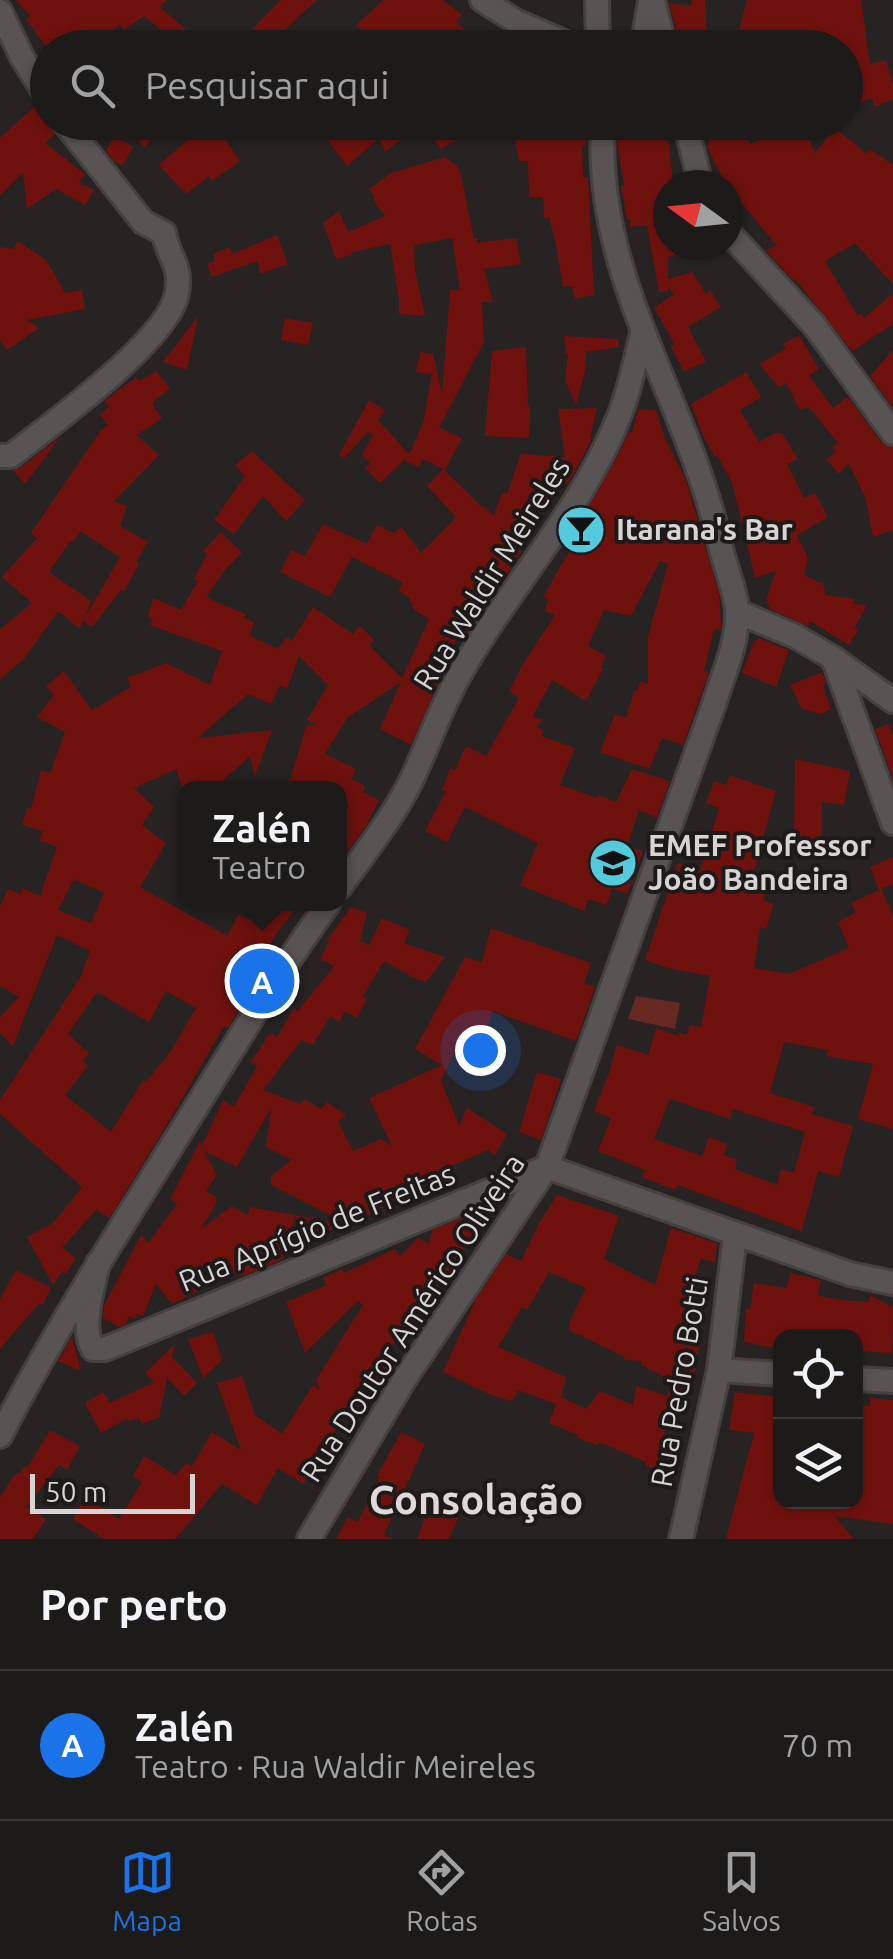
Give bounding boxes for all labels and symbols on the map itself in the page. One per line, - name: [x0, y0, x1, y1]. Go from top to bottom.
- north arrow: [653, 170, 743, 260]
- street label: Rua Waldir Meireles: [406, 451, 576, 696]
- bar icon: Itarana's Bar: [555, 504, 607, 556]
- place label: Itarana's Bar: [616, 512, 793, 546]
- place label: EMEF Professor João Bandeira: [648, 828, 872, 896]
- school or university icon: EMEF Professor João Bandeira: [587, 837, 639, 889]
- pin: A: [230, 944, 294, 1018]
- your location: [455, 1025, 506, 1076]
- street label: Rua Doutor Américo Oliveira: [293, 1147, 531, 1488]
- street label: Rua Aprígio de Freitas: [174, 1156, 459, 1298]
- street label: Rua Pedro Botti: [644, 1274, 714, 1490]
- scale bar: [30, 1469, 195, 1514]
- district label: Consolação: [369, 1477, 583, 1523]

